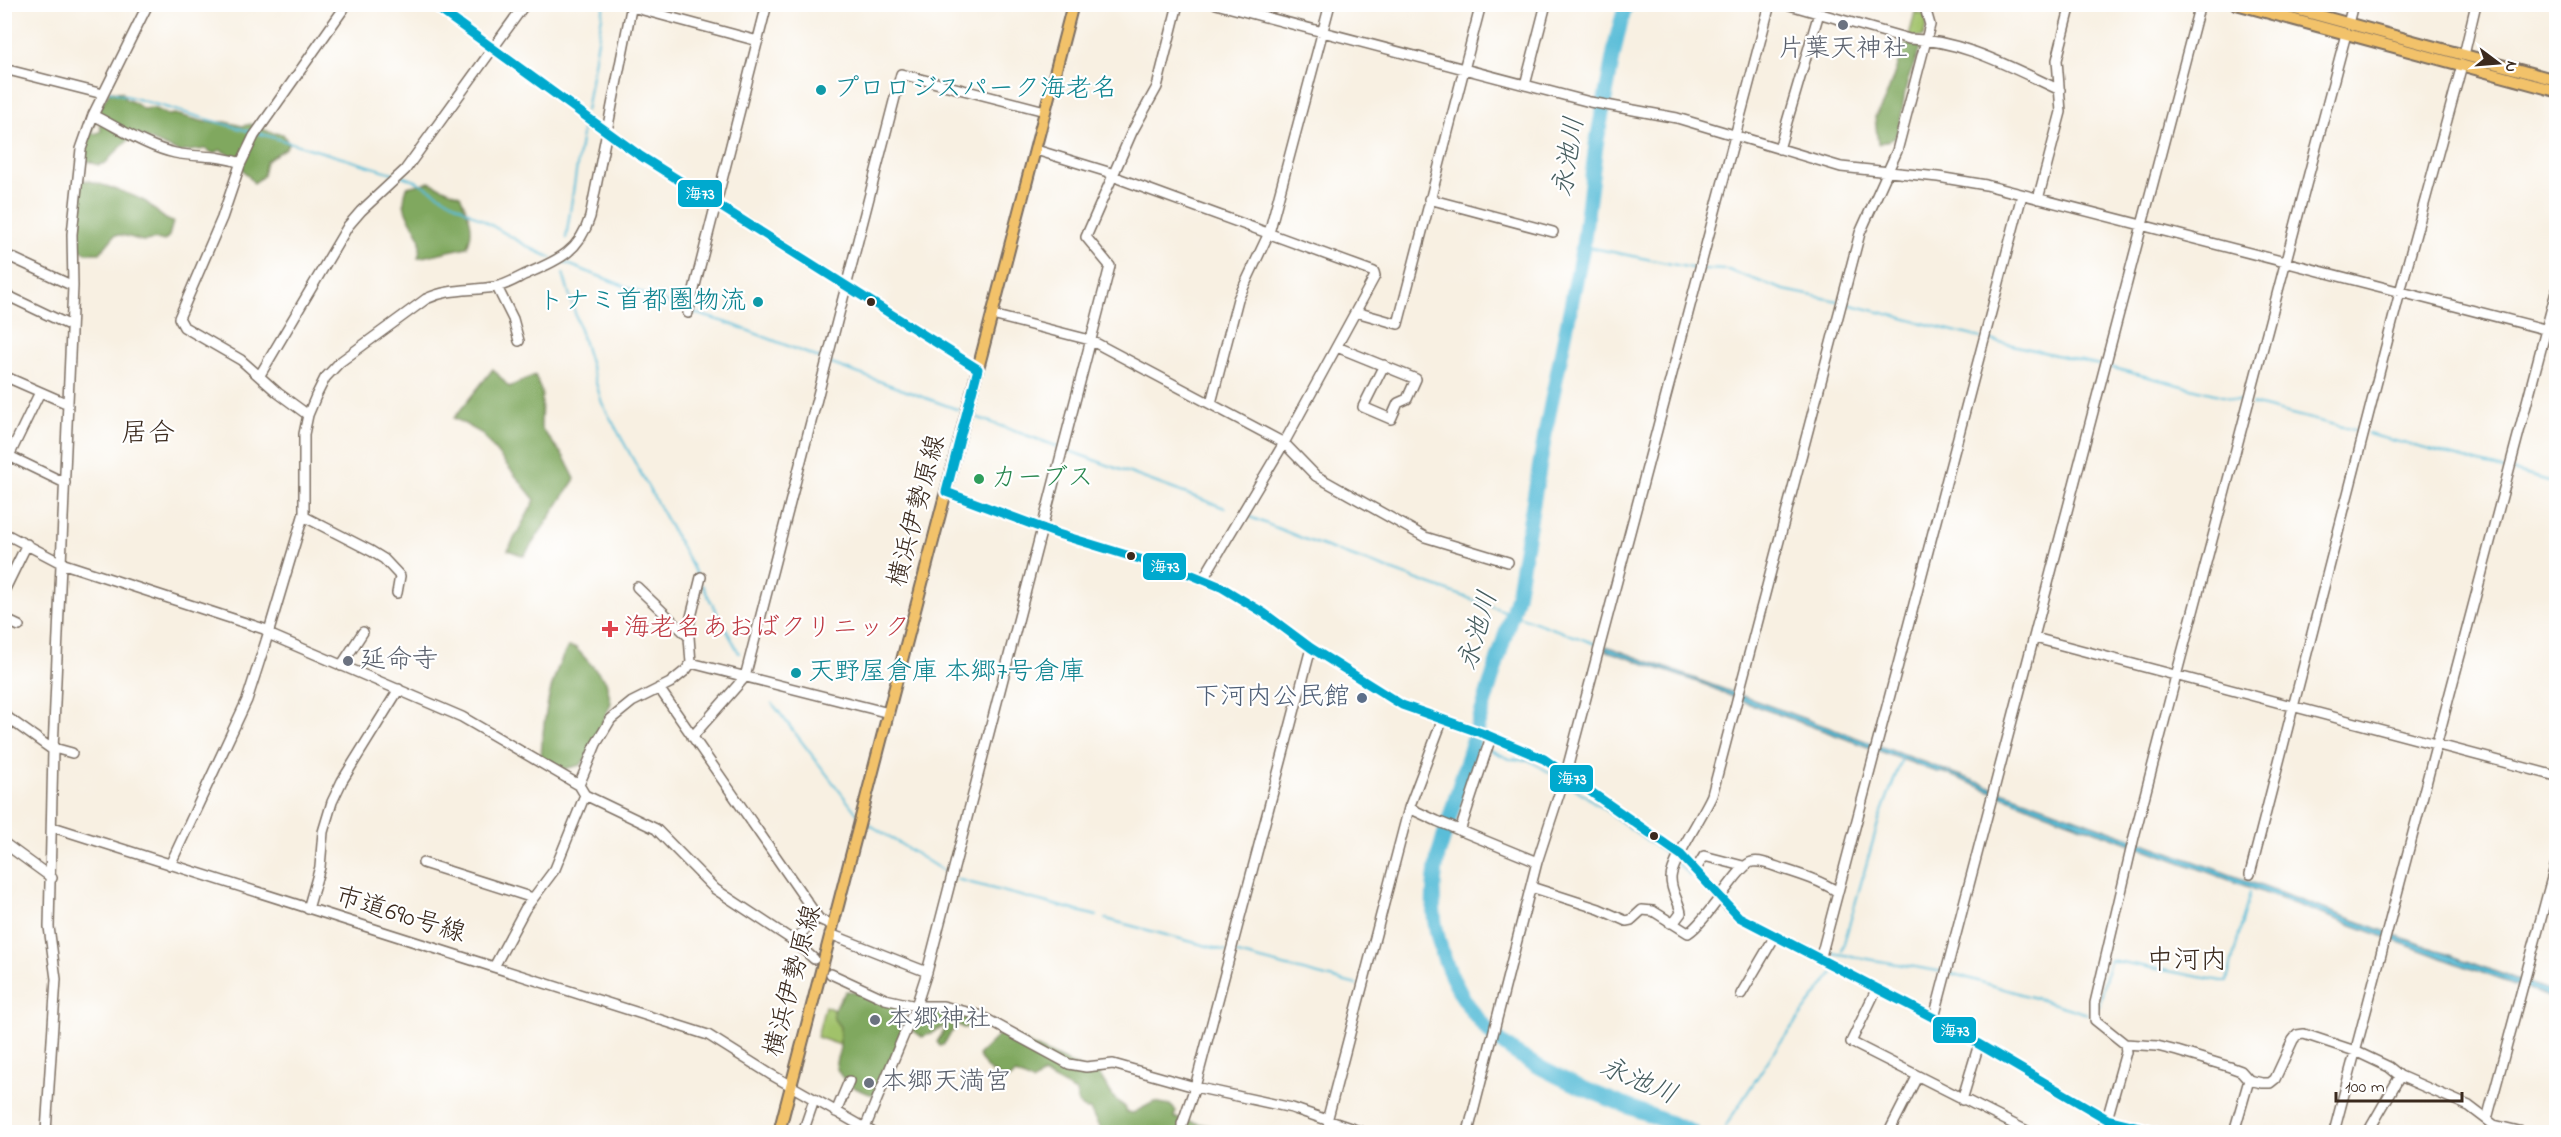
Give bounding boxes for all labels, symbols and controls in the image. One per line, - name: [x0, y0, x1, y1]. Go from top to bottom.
- marker: 片葉天神社: [1836, 18, 1850, 32]
- place label: 片葉天神社: [1778, 31, 1908, 69]
- north arrow: [2468, 33, 2528, 93]
- text: N: [2497, 58, 2524, 75]
- place label: プロロジスパーク海老名: [833, 71, 1118, 109]
- marker: プロロジスパーク海老名: [814, 83, 828, 97]
- water label: 永池川: [1544, 114, 1596, 200]
- line badge: 海73: [677, 179, 723, 208]
- text: 海73: [685, 183, 715, 207]
- place label: トナミ首都圏物流: [538, 283, 746, 321]
- marker: トナミ首都圏物流: [751, 295, 765, 309]
- unlabelled marker: [865, 296, 877, 308]
- district label: 居合: [121, 415, 175, 454]
- street label: 横浜伊勢原線: [879, 431, 957, 591]
- place label: カーブス: [991, 460, 1093, 498]
- marker: カーブス: [972, 472, 986, 486]
- unlabelled marker: [1125, 550, 1137, 562]
- line badge: 海73: [1142, 552, 1187, 581]
- text: 海73: [1150, 556, 1180, 580]
- water label: 永池川: [1449, 587, 1509, 675]
- place label: 海老名あおばクリニック: [624, 610, 910, 648]
- marker: 海老名あおばクリニック: [601, 620, 619, 638]
- place label: 延命寺: [360, 642, 438, 680]
- marker: 延命寺: [341, 654, 355, 668]
- place label: 天野屋倉庫 本郷7号倉庫: [808, 654, 1085, 692]
- marker: 天野屋倉庫 本郷7号倉庫: [789, 666, 803, 680]
- place label: 下河内公民館: [1194, 679, 1350, 717]
- marker: 下河内公民館: [1355, 691, 1369, 705]
- line badge: 海73: [1549, 764, 1594, 793]
- text: 海73: [1557, 768, 1587, 792]
- unlabelled marker: [1648, 830, 1660, 842]
- street label: 市道690号線: [330, 878, 470, 954]
- street label: 横浜伊勢原線: [755, 901, 833, 1061]
- district label: 中河内: [2147, 942, 2228, 981]
- place label: 本郷神社: [887, 1001, 991, 1039]
- marker: 本郷神社: [868, 1013, 882, 1027]
- line badge: 海73: [1932, 1016, 1977, 1044]
- text: 海73: [1940, 1020, 1970, 1044]
- water label: 永池川: [1593, 1048, 1683, 1116]
- place label: 本郷天満宮: [881, 1064, 1011, 1102]
- scale bar: [2336, 1065, 2462, 1103]
- text: 100 m: [2345, 1075, 2385, 1101]
- marker: 本郷天満宮: [862, 1076, 876, 1090]

